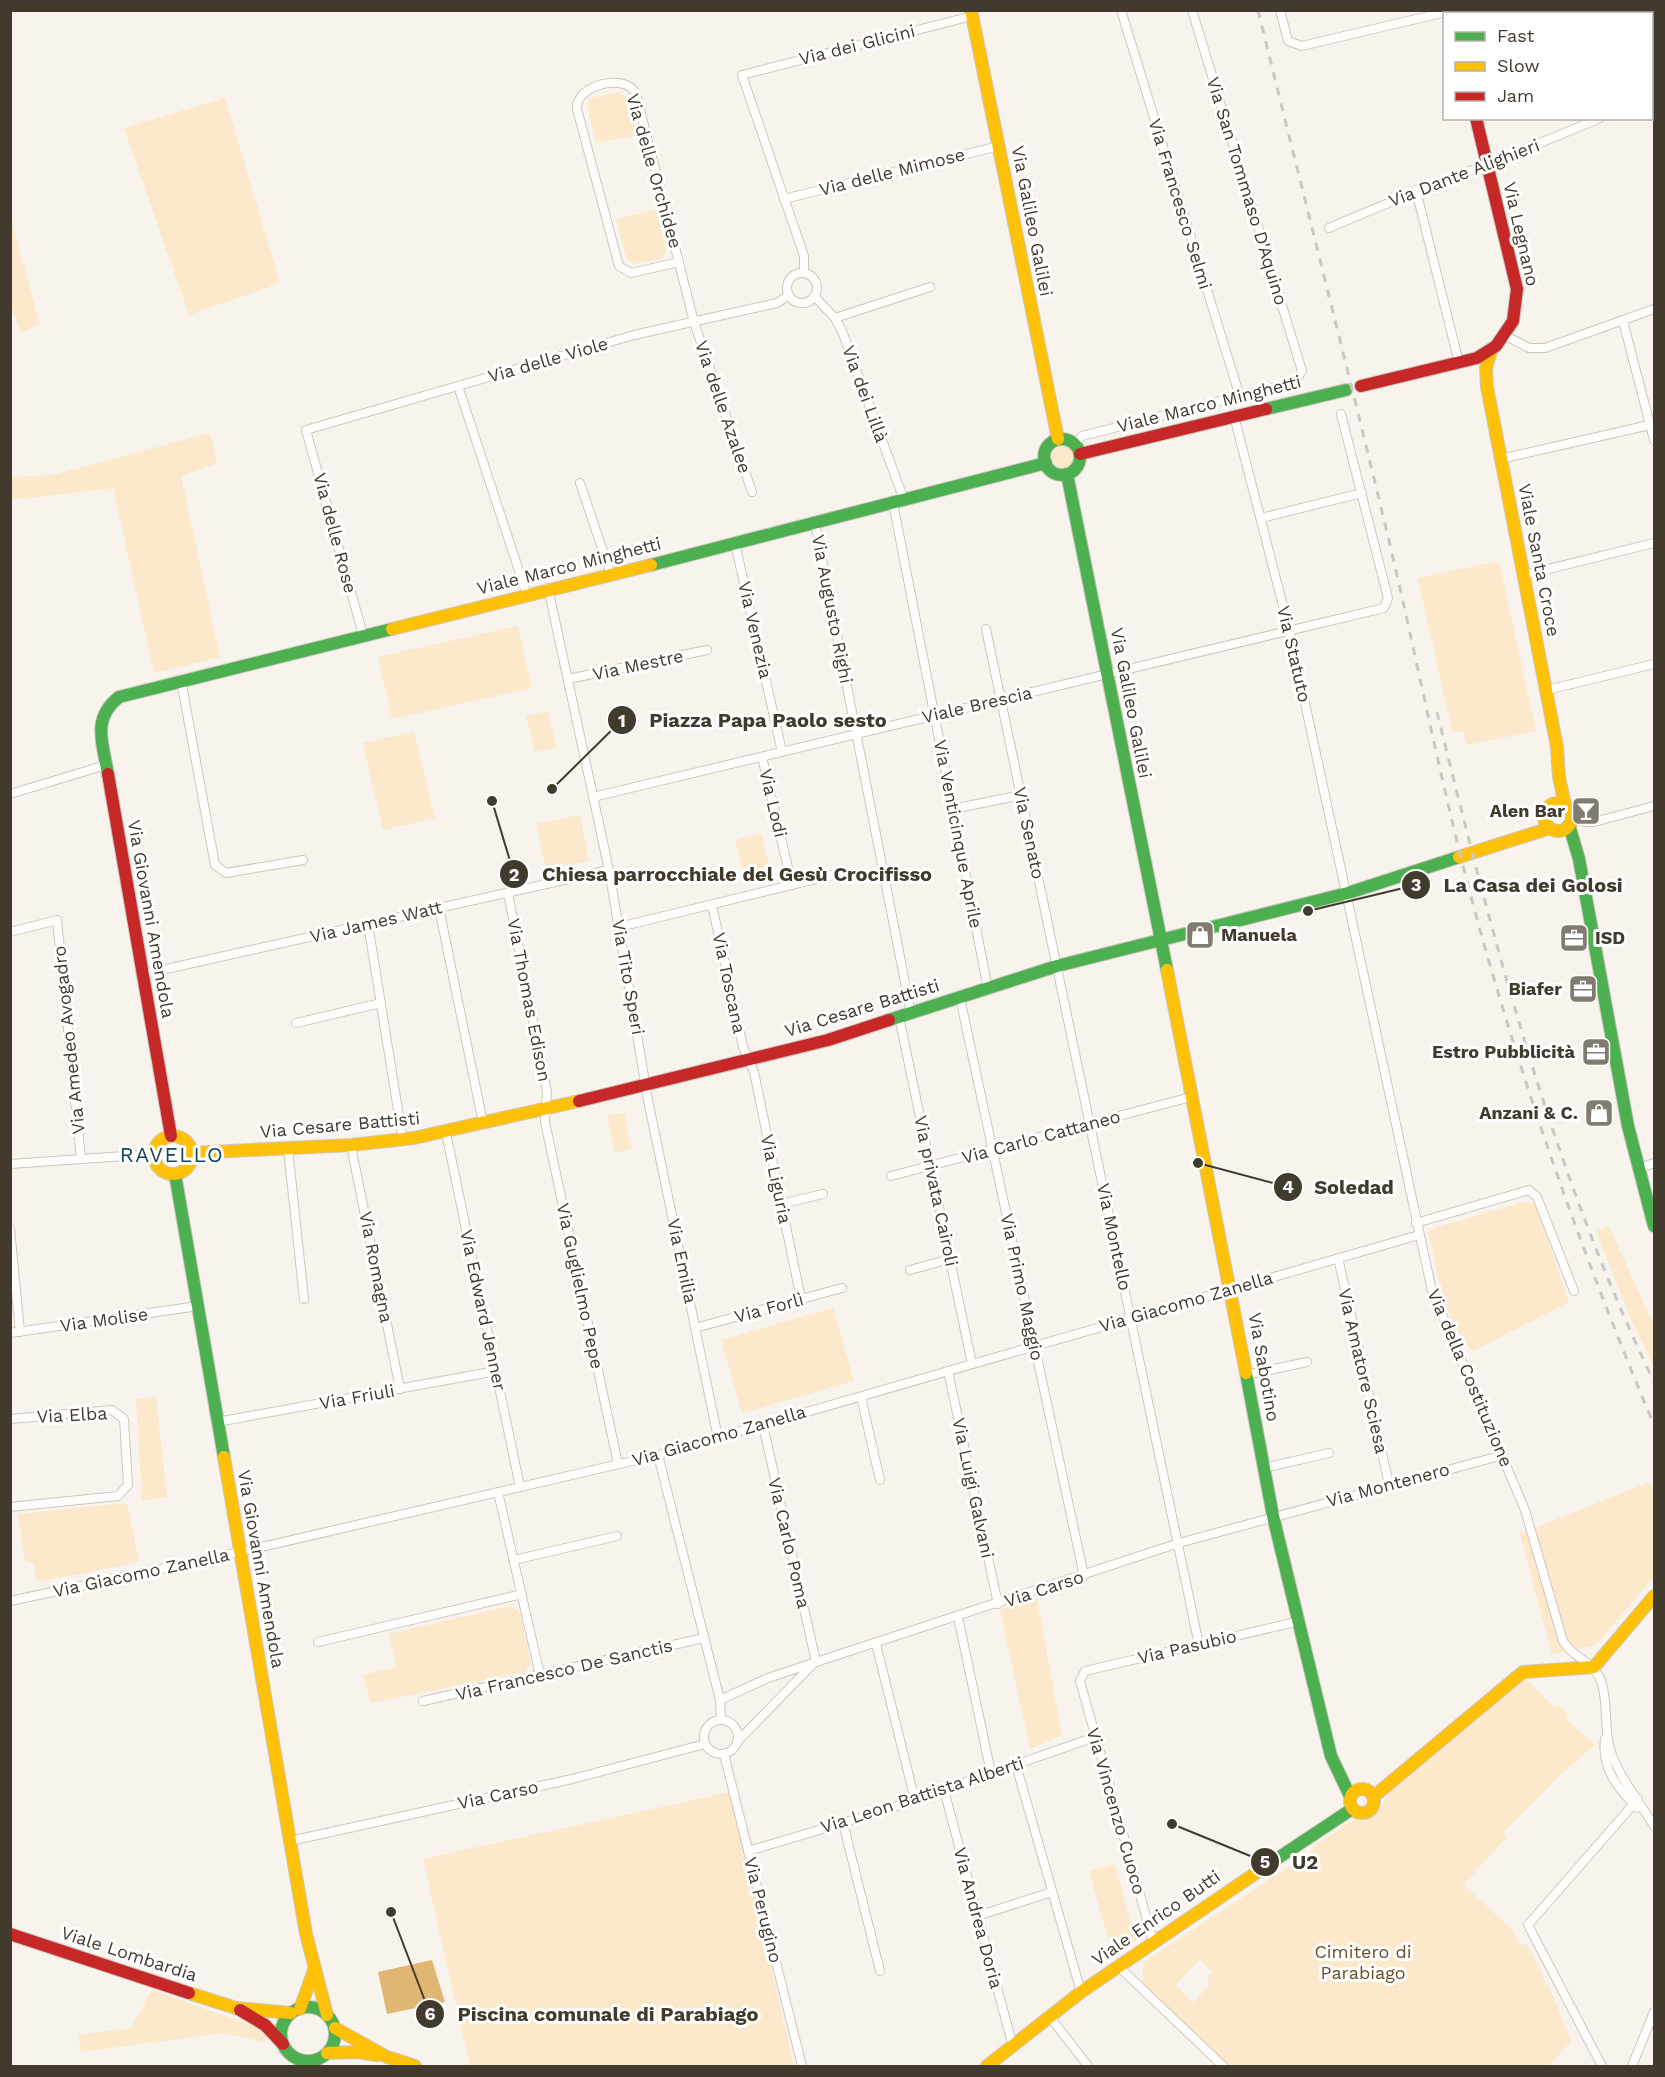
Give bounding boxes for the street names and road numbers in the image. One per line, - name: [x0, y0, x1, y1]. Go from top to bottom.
- street label: Via dei Glicini: [797, 20, 917, 69]
- street label: Via San Tommaso D'Aquino: [1203, 74, 1292, 307]
- street label: Via delle Orchidee: [622, 91, 687, 251]
- street label: Via Francesco Selmi: [1145, 116, 1216, 292]
- street label: Via Dante Alighieri: [1385, 134, 1542, 211]
- street label: Via delle Mimose: [817, 143, 967, 200]
- street label: Via Galileo Galilei: [1008, 144, 1057, 298]
- street label: Via Legnano: [1499, 180, 1544, 288]
- street label: Via delle Viole: [485, 332, 610, 387]
- street label: Via delle Azalee: [691, 338, 756, 476]
- street label: Via dei Lillà: [838, 342, 893, 445]
- street label: Viale Marco Minghetti: [1115, 370, 1303, 437]
- street label: Via delle Rose: [309, 470, 362, 595]
- street label: Viale Santa Croce: [1514, 482, 1565, 638]
- street label: Viale Marco Minghetti: [475, 532, 663, 599]
- street label: Via Augusto Righi: [808, 533, 857, 685]
- street label: Via Venezia: [734, 579, 777, 681]
- street label: Via Statuto: [1273, 604, 1316, 704]
- street label: Via Galileo Galilei: [1107, 626, 1156, 780]
- street label: Via Mestre: [590, 645, 685, 684]
- street label: Viale Brescia: [920, 682, 1034, 727]
- street label: Via Venticinque Aprile: [930, 738, 987, 930]
- street label: Via Lodi: [755, 767, 792, 839]
- street label: Via Senato: [1009, 785, 1049, 881]
- street label: Via Giovanni Amendola: [124, 818, 179, 1020]
- street label: Via James Watt: [308, 896, 444, 947]
- street label: Via Thomas Edison: [503, 916, 556, 1083]
- street label: Via Tito Speri: [608, 917, 649, 1036]
- street label: Via Toscana: [709, 931, 750, 1035]
- street label: Via Amedeo Avogadro: [48, 945, 89, 1135]
- street label: Via Cesare Battisti: [782, 974, 942, 1041]
- street label: Via Carlo Cattaneo: [959, 1105, 1122, 1168]
- street label: Via Cesare Battisti: [259, 1107, 421, 1142]
- street label: Via privata Cairoli: [910, 1114, 963, 1268]
- street label: Via Liguria: [757, 1132, 796, 1226]
- street label: Via Montello: [1093, 1181, 1136, 1292]
- street label: Via Guglielmo Pepe: [553, 1201, 608, 1371]
- street label: Via Romagna: [355, 1209, 398, 1324]
- street label: Via Primo Maggio: [997, 1211, 1048, 1362]
- street label: Via Emilia: [663, 1217, 702, 1305]
- street label: Via Edward Jenner: [456, 1227, 511, 1392]
- street label: Via Giacomo Zanella: [1097, 1267, 1275, 1336]
- street label: Via Amatore Sciesa: [1334, 1286, 1393, 1456]
- street label: Via della Costituzione: [1423, 1286, 1518, 1470]
- street label: Via Forlì: [732, 1288, 806, 1327]
- street label: Via Molise: [59, 1303, 149, 1336]
- street label: Via Sabotino: [1245, 1311, 1284, 1423]
- street label: Via Friuli: [318, 1380, 396, 1413]
- street label: Via Giacomo Zanella: [630, 1401, 808, 1470]
- street label: Via Elba: [36, 1402, 108, 1427]
- street label: Via Luigi Galvani: [948, 1416, 999, 1560]
- street label: Via Montenero: [1324, 1458, 1452, 1511]
- street label: Via Giovanni Amendola: [234, 1468, 289, 1670]
- street label: Via Carlo Poma: [764, 1475, 815, 1610]
- street label: Via Giacomo Zanella: [51, 1544, 231, 1601]
- street label: Via Carso: [1002, 1566, 1086, 1611]
- street label: Via Pasubio: [1135, 1625, 1238, 1668]
- street label: Via Francesco De Sanctis: [453, 1634, 674, 1705]
- street label: Via Vincenzo Cuoco: [1083, 1725, 1150, 1897]
- street label: Via Leon Battista Alberti: [818, 1752, 1026, 1837]
- street label: Via Carso: [456, 1776, 540, 1813]
- street label: Via Andrea Doria: [950, 1845, 1007, 1991]
- street label: Via Perugino: [740, 1855, 787, 1965]
- street label: Viale Enrico Butti: [1087, 1865, 1224, 1970]
- street label: Viale Lombardia: [58, 1922, 200, 1985]

